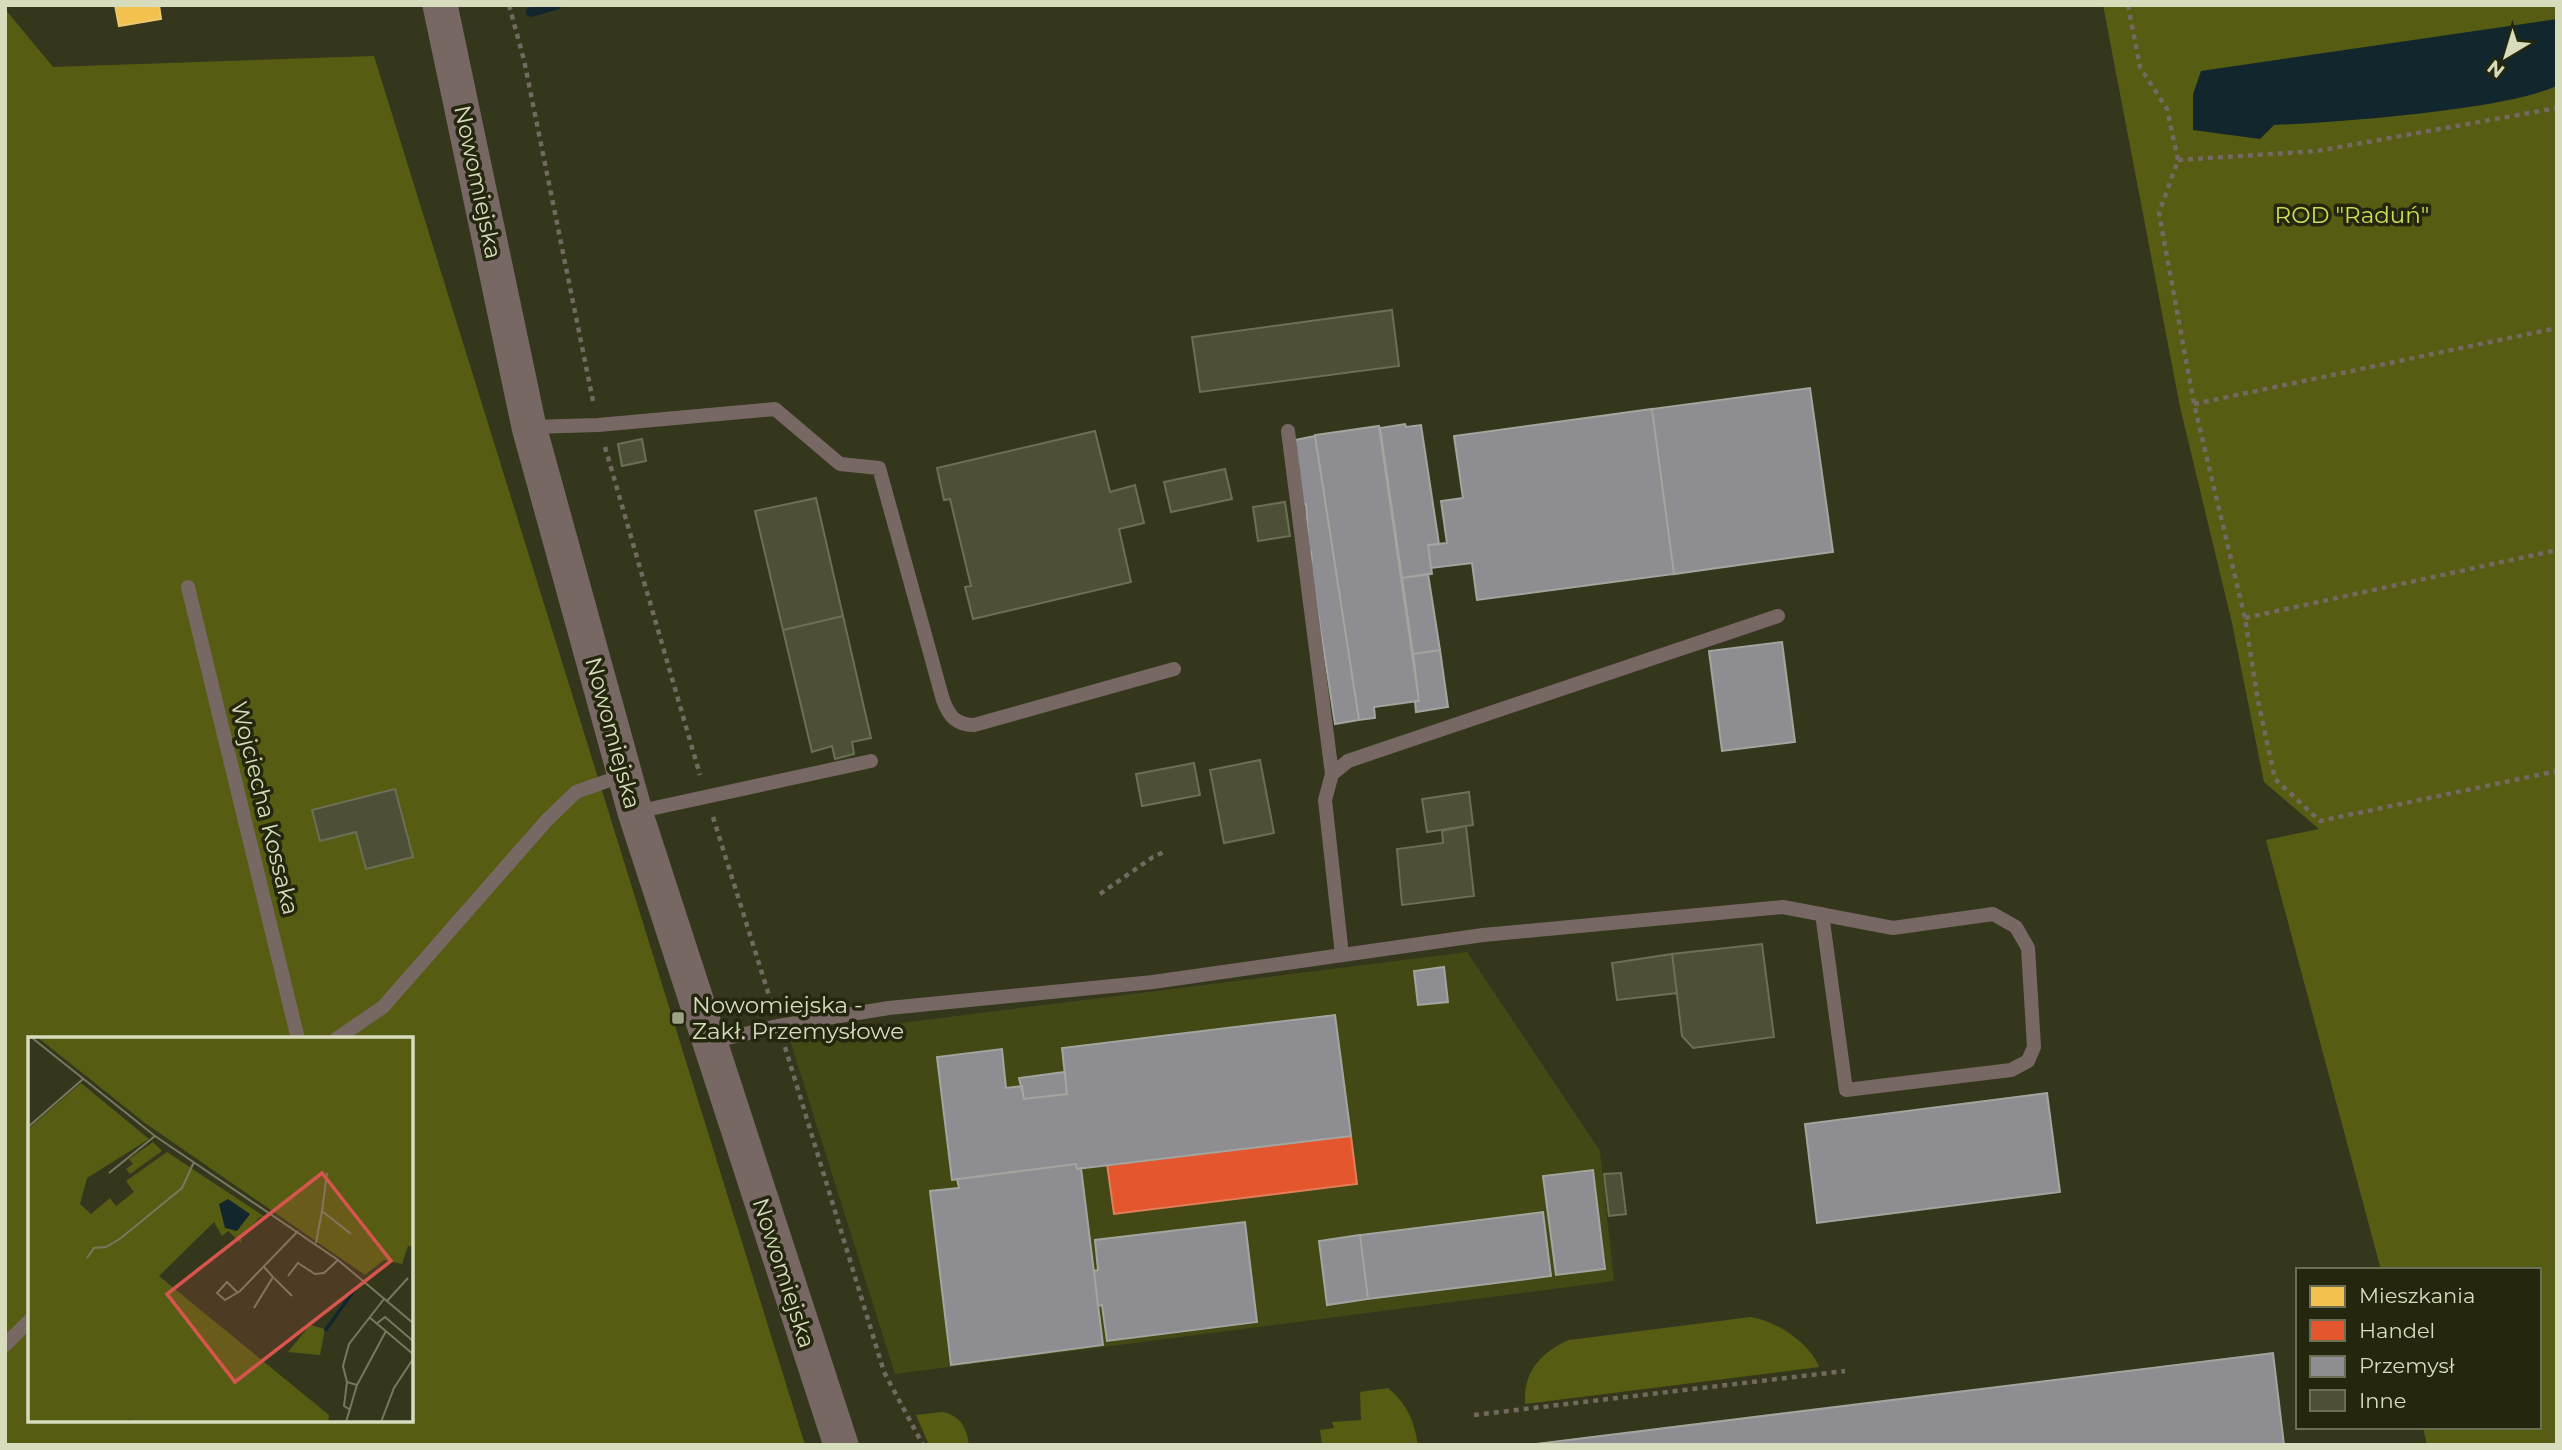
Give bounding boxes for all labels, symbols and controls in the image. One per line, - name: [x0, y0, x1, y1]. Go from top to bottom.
- north arrow: [2471, 21, 2541, 91]
- text: N: [2483, 55, 2509, 83]
- street label: Nowomiejska: [448, 103, 508, 261]
- park label: ROD "Raduń": [2275, 201, 2429, 229]
- street label: Nowomiejska: [579, 654, 647, 812]
- street label: Wojciecha Kossaka: [225, 698, 305, 918]
- place label: Nowomiejska - Zakł. Przemysłowe: [692, 991, 904, 1045]
- marker: Nowomiejska - Zakł. Przemysłowe: [670, 1010, 686, 1026]
- inset map: [28, 1037, 413, 1422]
- street label: Nowomiejska: [747, 1194, 821, 1352]
- legend: [2296, 1268, 2541, 1429]
- text: Mieszkania: [2359, 1283, 2475, 1308]
- text: Handel: [2359, 1318, 2435, 1343]
- text: Przemysł: [2359, 1353, 2455, 1378]
- text: Inne: [2359, 1388, 2406, 1413]

